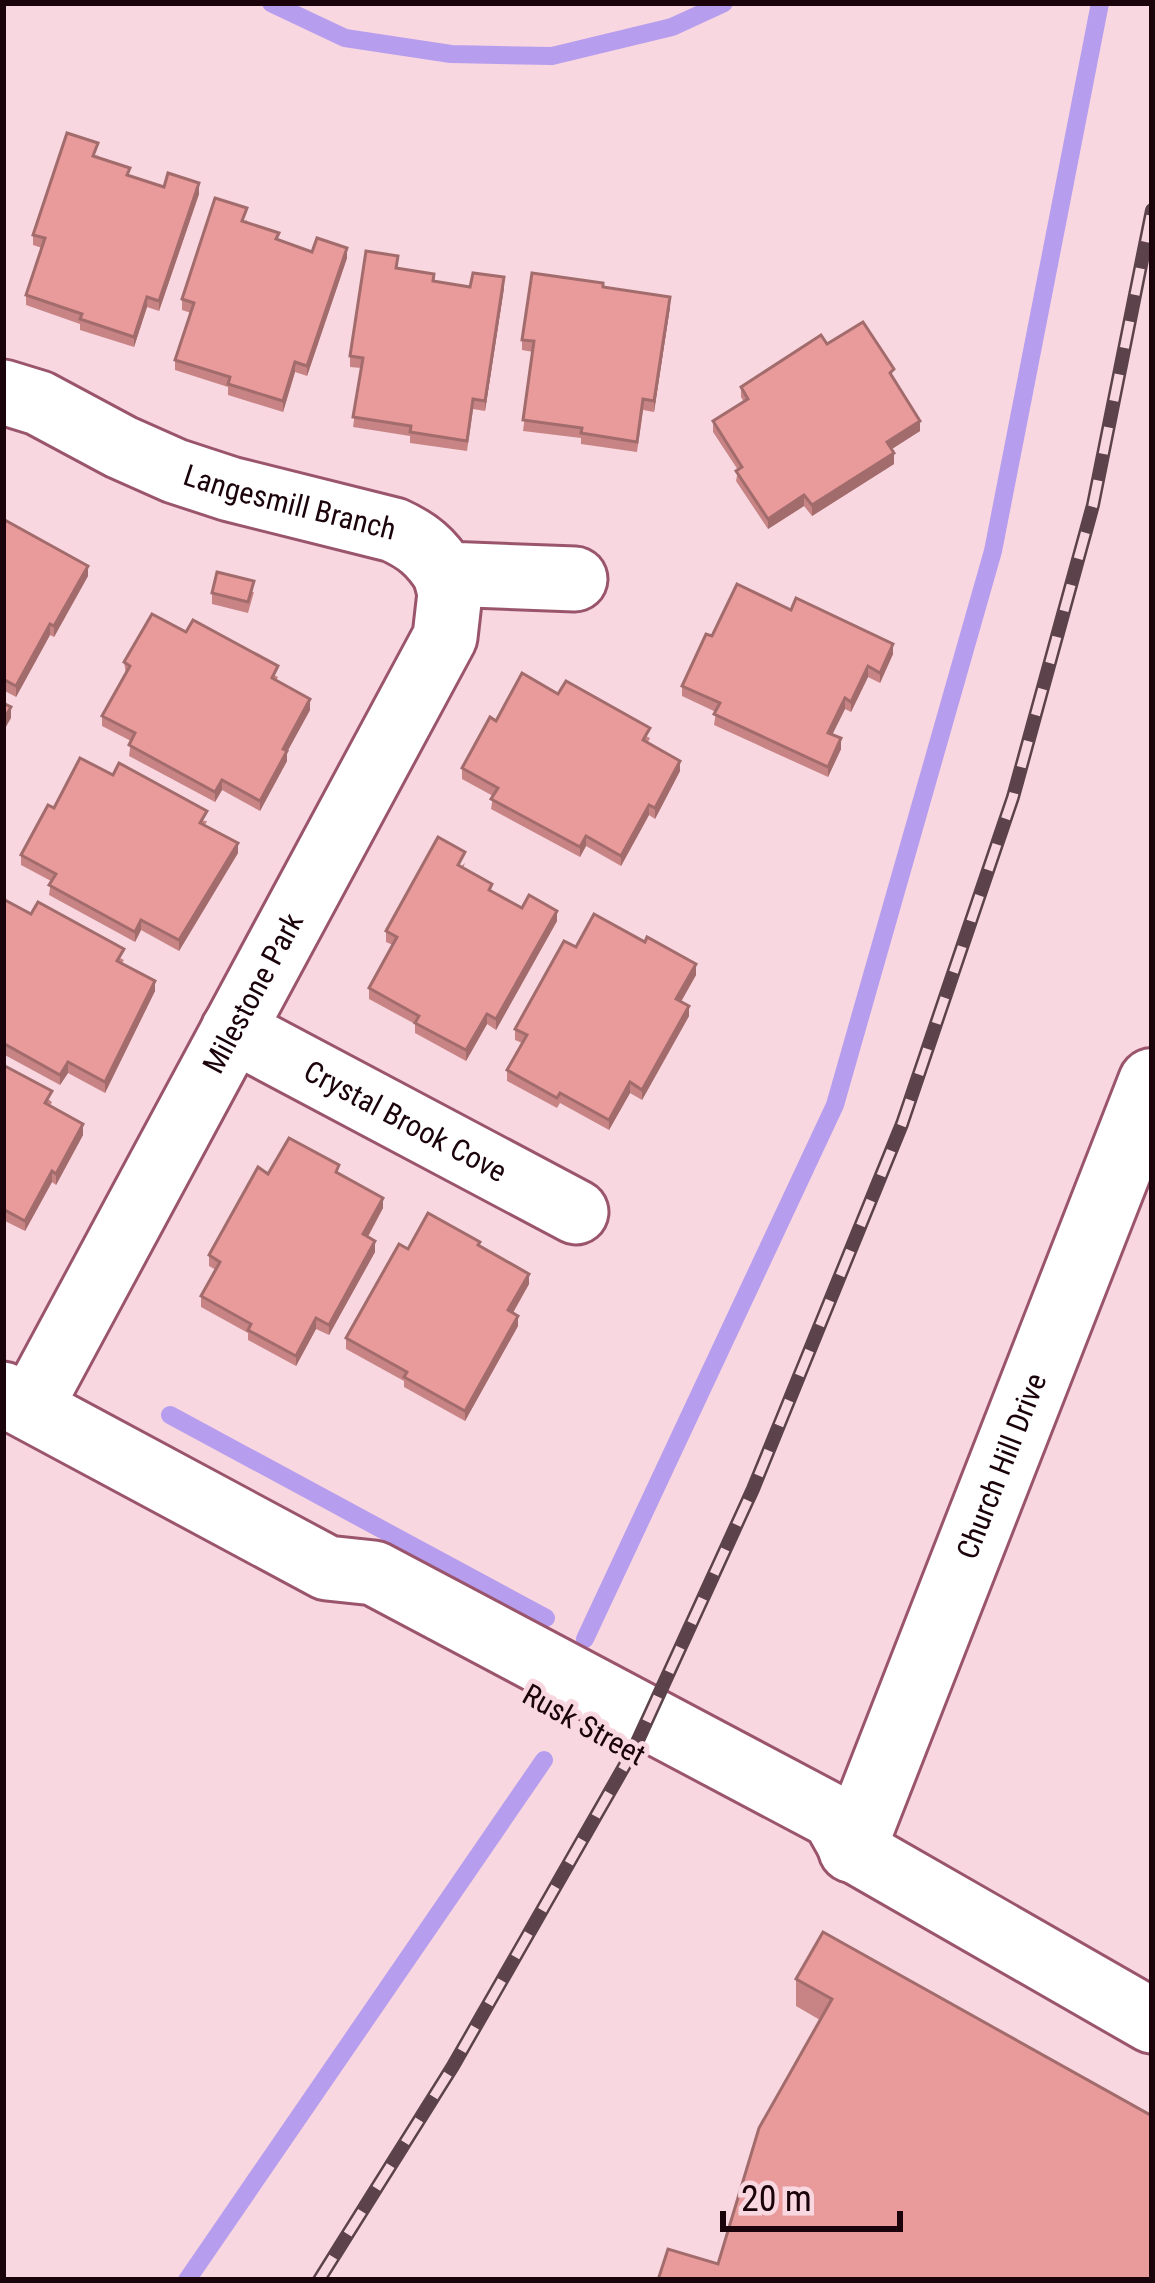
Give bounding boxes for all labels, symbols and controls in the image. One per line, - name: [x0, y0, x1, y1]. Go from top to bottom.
- street label: Langesmill Branch: [179, 457, 400, 547]
- street label: Milestone Park: [195, 906, 310, 1079]
- street label: Crystal Brook Cove: [298, 1053, 513, 1189]
- street label: Church Hill Drive: [949, 1368, 1053, 1564]
- street label: Rusk Street: [517, 1677, 652, 1773]
- scale bar: [723, 2157, 900, 2231]
- text: 20 m: [741, 2178, 812, 2220]

